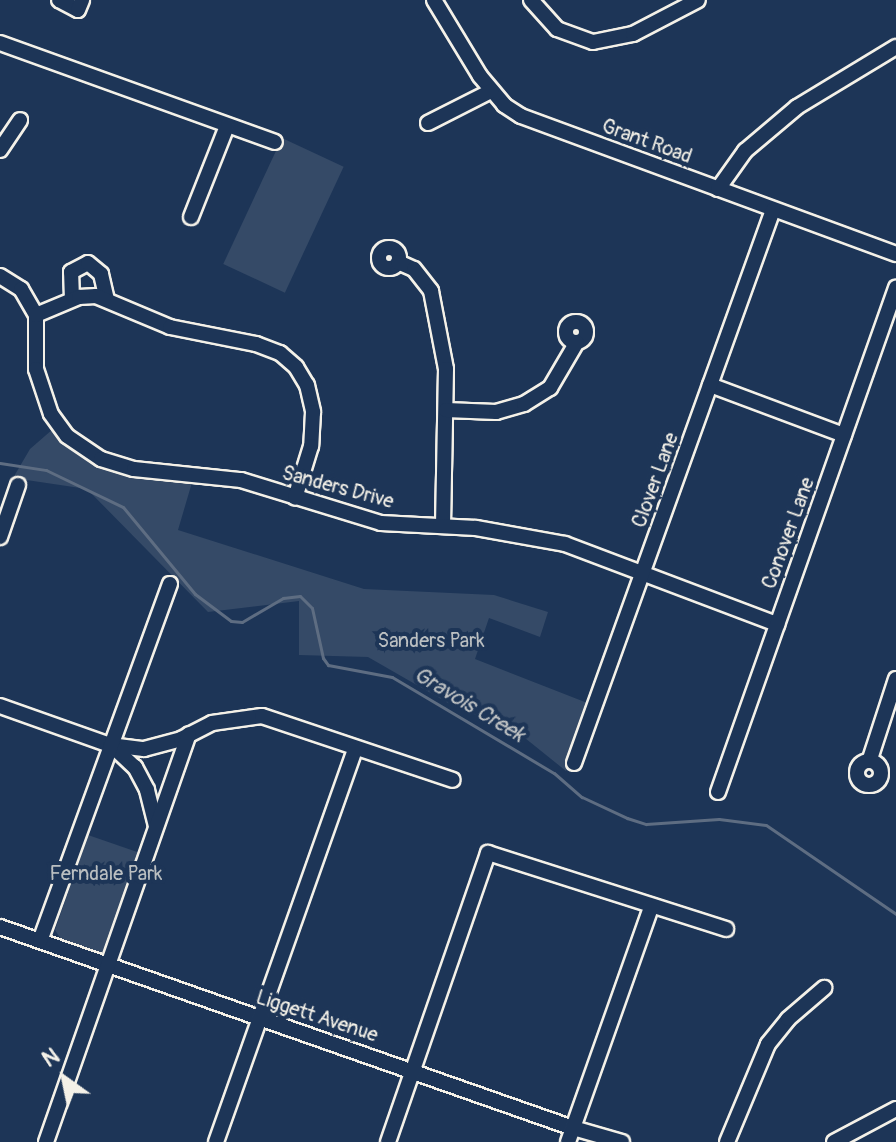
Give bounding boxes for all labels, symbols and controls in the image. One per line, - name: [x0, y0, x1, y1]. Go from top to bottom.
- street label: Grant Road: [599, 114, 695, 168]
- street label: Clover Lane: [627, 429, 683, 531]
- street label: Sanders Drive: [280, 461, 396, 513]
- street label: Conover Lane: [757, 474, 819, 592]
- park label: Sanders Park: [378, 628, 484, 652]
- water label: Gravois Creek: [409, 662, 529, 748]
- park label: Ferndale Park: [50, 861, 162, 885]
- street label: Liggett Avenue: [253, 985, 381, 1047]
- north arrow: [24, 1038, 104, 1118]
- text: N: [37, 1042, 65, 1074]

